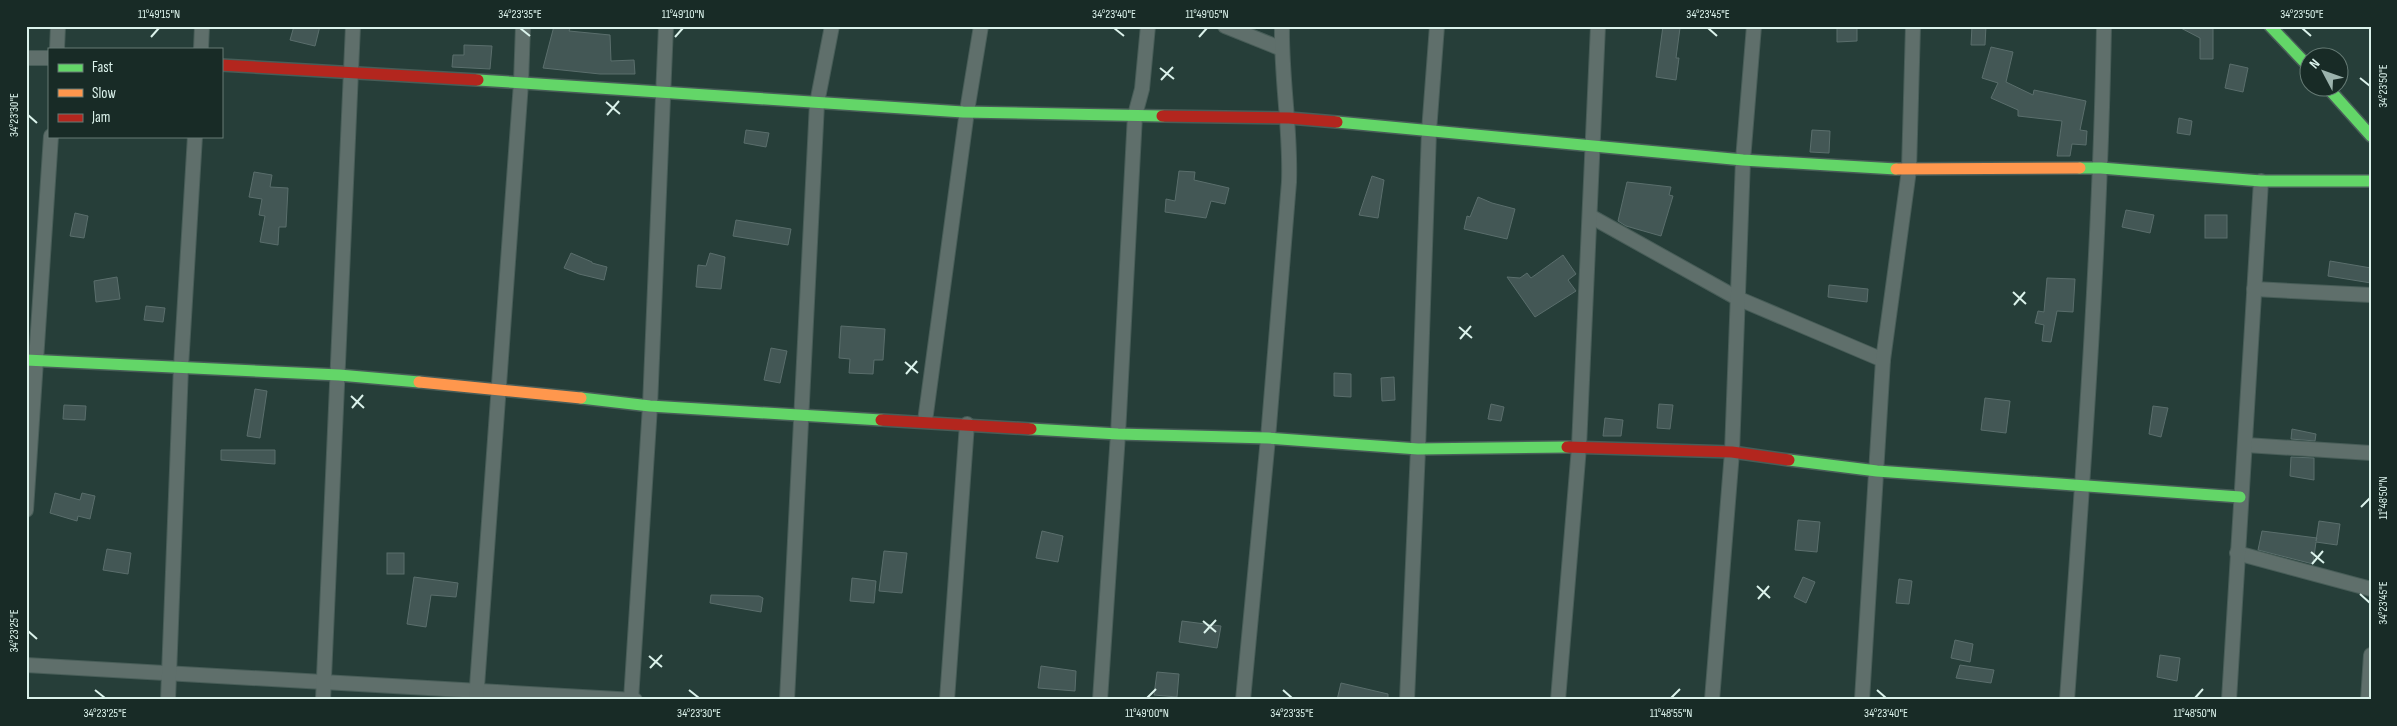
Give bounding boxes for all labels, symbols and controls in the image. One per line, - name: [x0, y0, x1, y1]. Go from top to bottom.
- text: 11°49'15"N: [138, 7, 180, 22]
- text: 34°23'35"E: [498, 7, 542, 22]
- text: 11°49'10"N: [662, 7, 704, 22]
- text: 34°23'40"E: [1092, 7, 1136, 22]
- text: 11°49'05"N: [1185, 7, 1229, 22]
- text: 34°23'45"E: [1686, 7, 1730, 22]
- text: 34°23'50"E: [2280, 7, 2324, 22]
- legend: [48, 48, 222, 138]
- north arrow: [2300, 48, 2350, 98]
- text: N: [2306, 55, 2323, 72]
- text: Fast: [92, 58, 114, 77]
- text: 34°23'50"E: [2376, 64, 2391, 108]
- text: Slow: [92, 84, 116, 103]
- text: 34°23'30"E: [7, 93, 22, 137]
- text: Jam: [91, 108, 110, 127]
- text: 11°48'50"N: [2376, 476, 2391, 520]
- text: 34°23'45"E: [2376, 581, 2391, 625]
- text: 34°23'25"E: [7, 609, 22, 653]
- text: 34°23'25"E: [83, 706, 127, 721]
- text: 34°23'30"E: [677, 706, 721, 721]
- text: 11°49'00"N: [1125, 706, 1169, 721]
- text: 34°23'35"E: [1270, 706, 1314, 721]
- text: 11°48'55"N: [1650, 706, 1692, 721]
- text: 34°23'40"E: [1864, 706, 1908, 721]
- text: 11°48'50"N: [2173, 706, 2217, 721]

